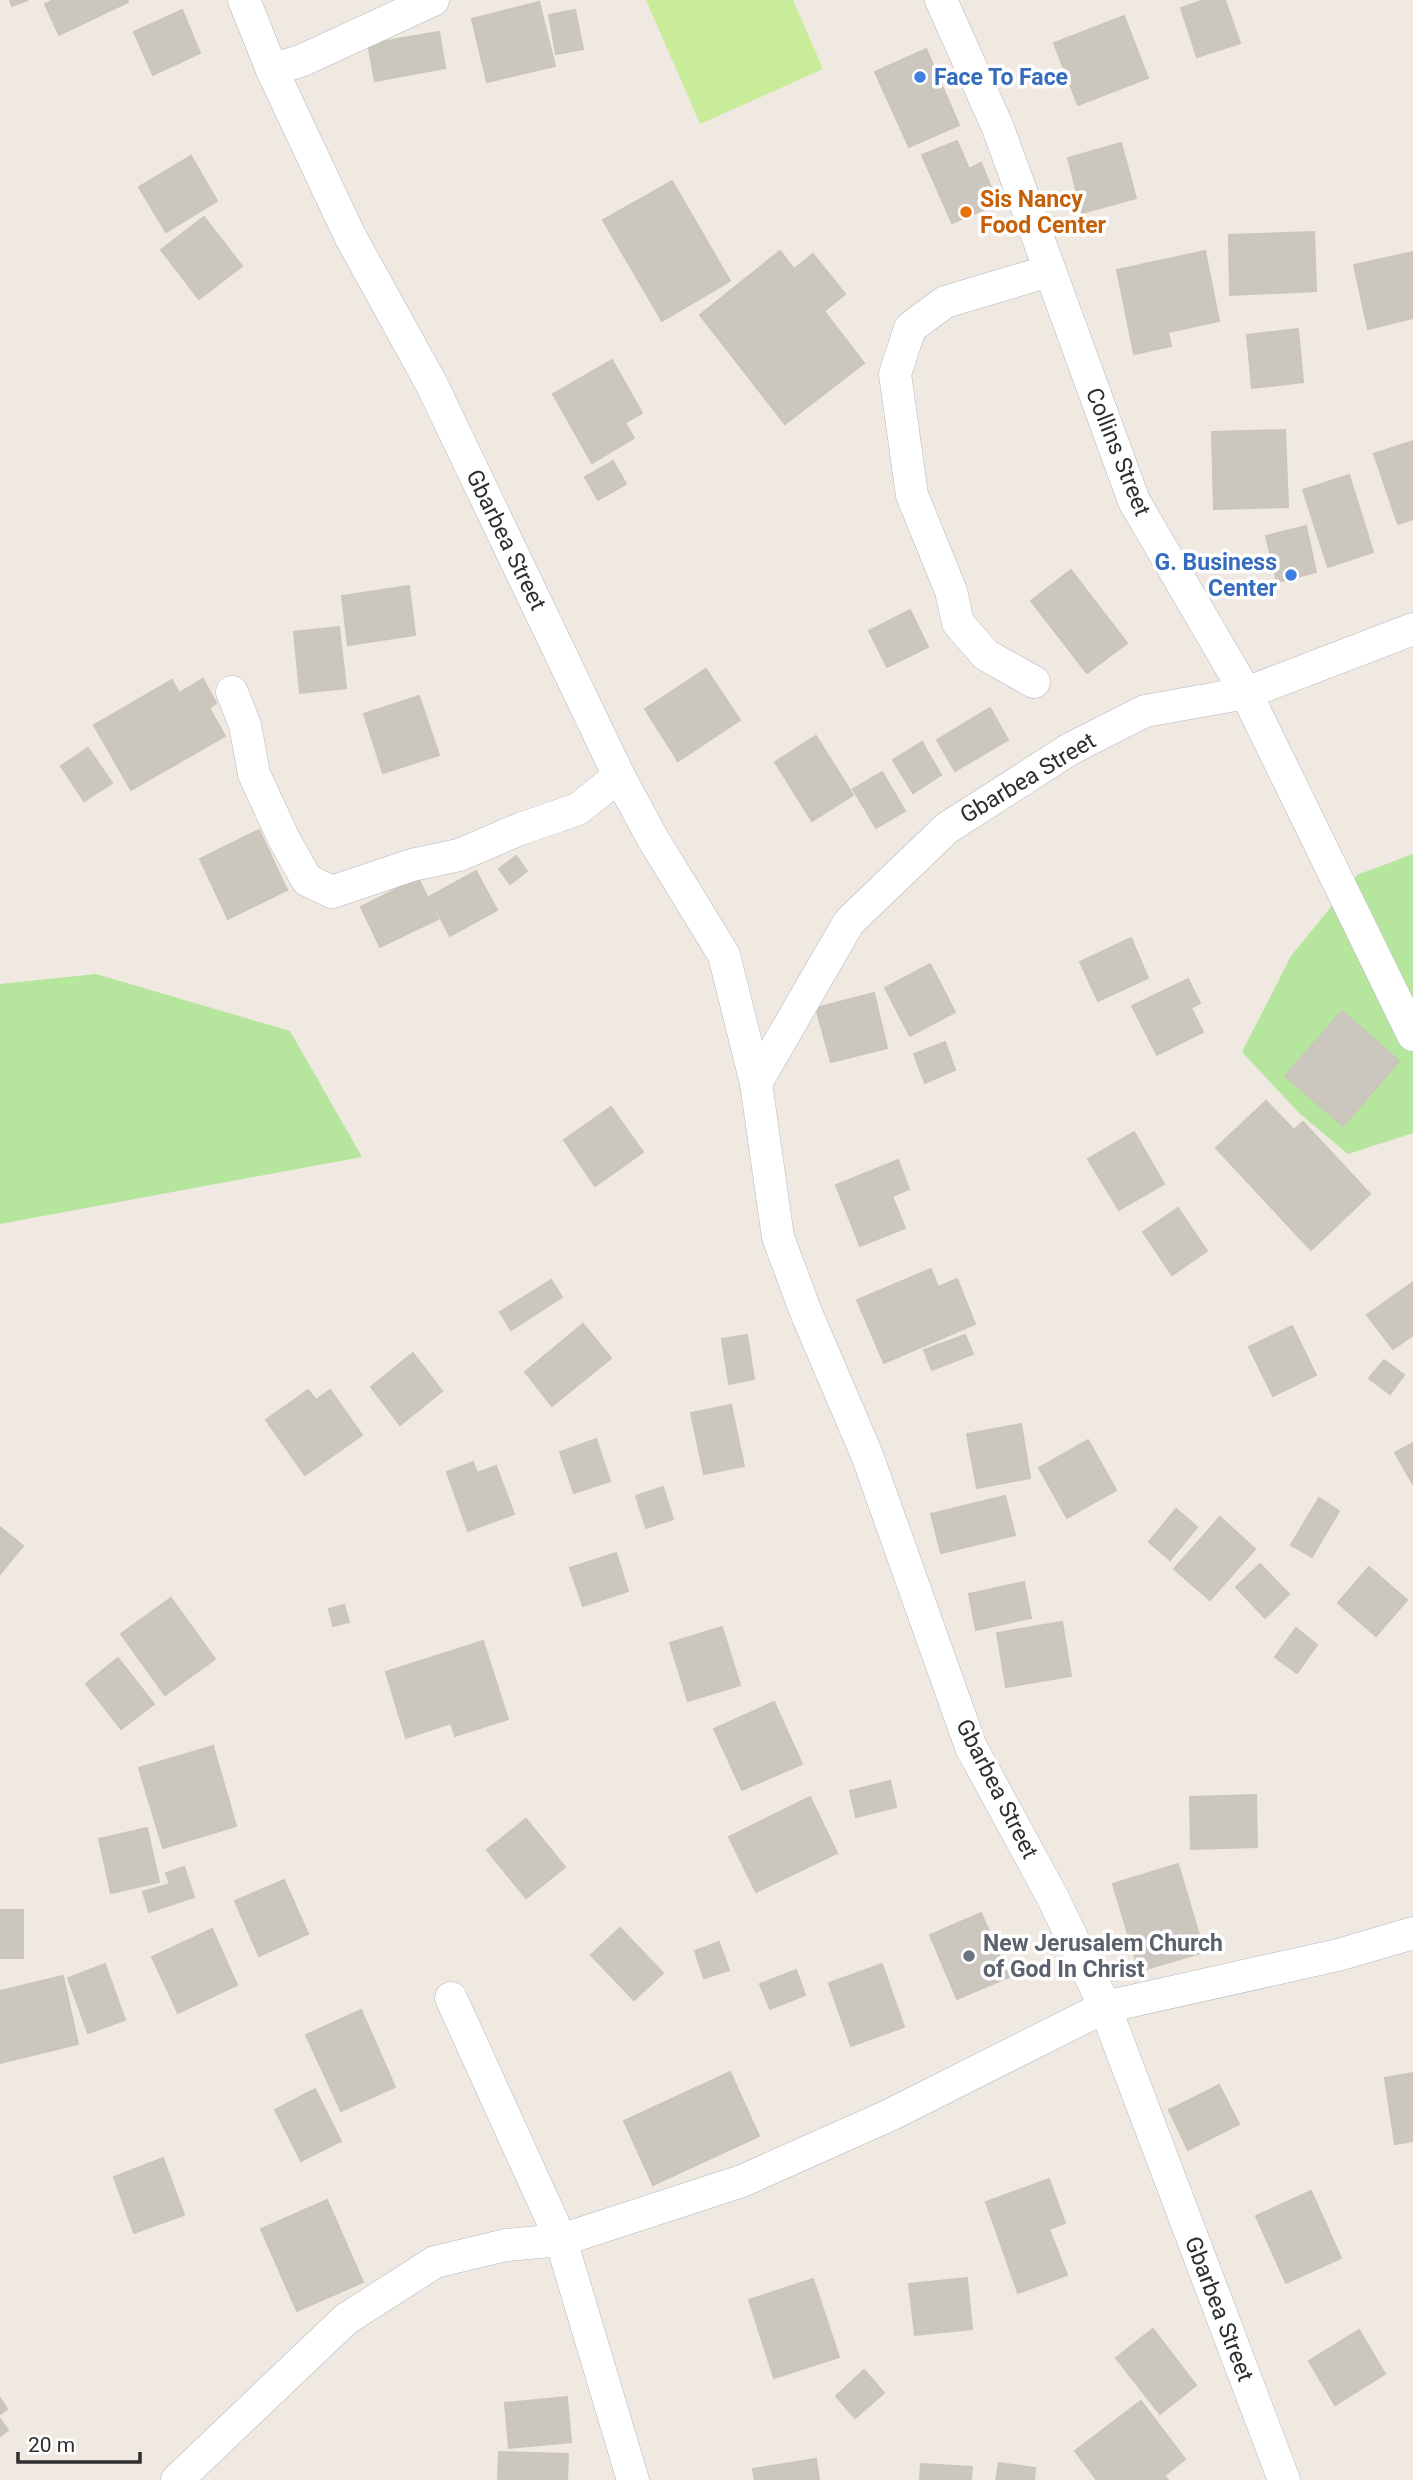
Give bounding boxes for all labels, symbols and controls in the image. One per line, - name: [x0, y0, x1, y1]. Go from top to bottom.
- place label: Face To Face: [934, 64, 1068, 91]
- marker: Face To Face: [912, 69, 928, 85]
- place label: Sis Nancy Food Center: [980, 186, 1107, 239]
- marker: Sis Nancy Food Center: [958, 204, 974, 220]
- street label: Collins Street: [1080, 384, 1156, 520]
- street label: Gbarbea Street: [460, 465, 552, 615]
- place label: G. Business Center: [1155, 549, 1278, 602]
- marker: G. Business Center: [1283, 567, 1299, 583]
- street label: Gbarbea Street: [956, 727, 1100, 829]
- street label: Gbarbea Street: [950, 1715, 1044, 1863]
- place label: New Jerusalem Church of God In Christ: [983, 1930, 1223, 1983]
- marker: New Jerusalem Church of God In Christ: [961, 1948, 977, 1964]
- street label: Gbarbea Street: [1179, 2233, 1259, 2385]
- scale bar: [18, 2420, 140, 2464]
- text: 20 m: [28, 2433, 75, 2457]

